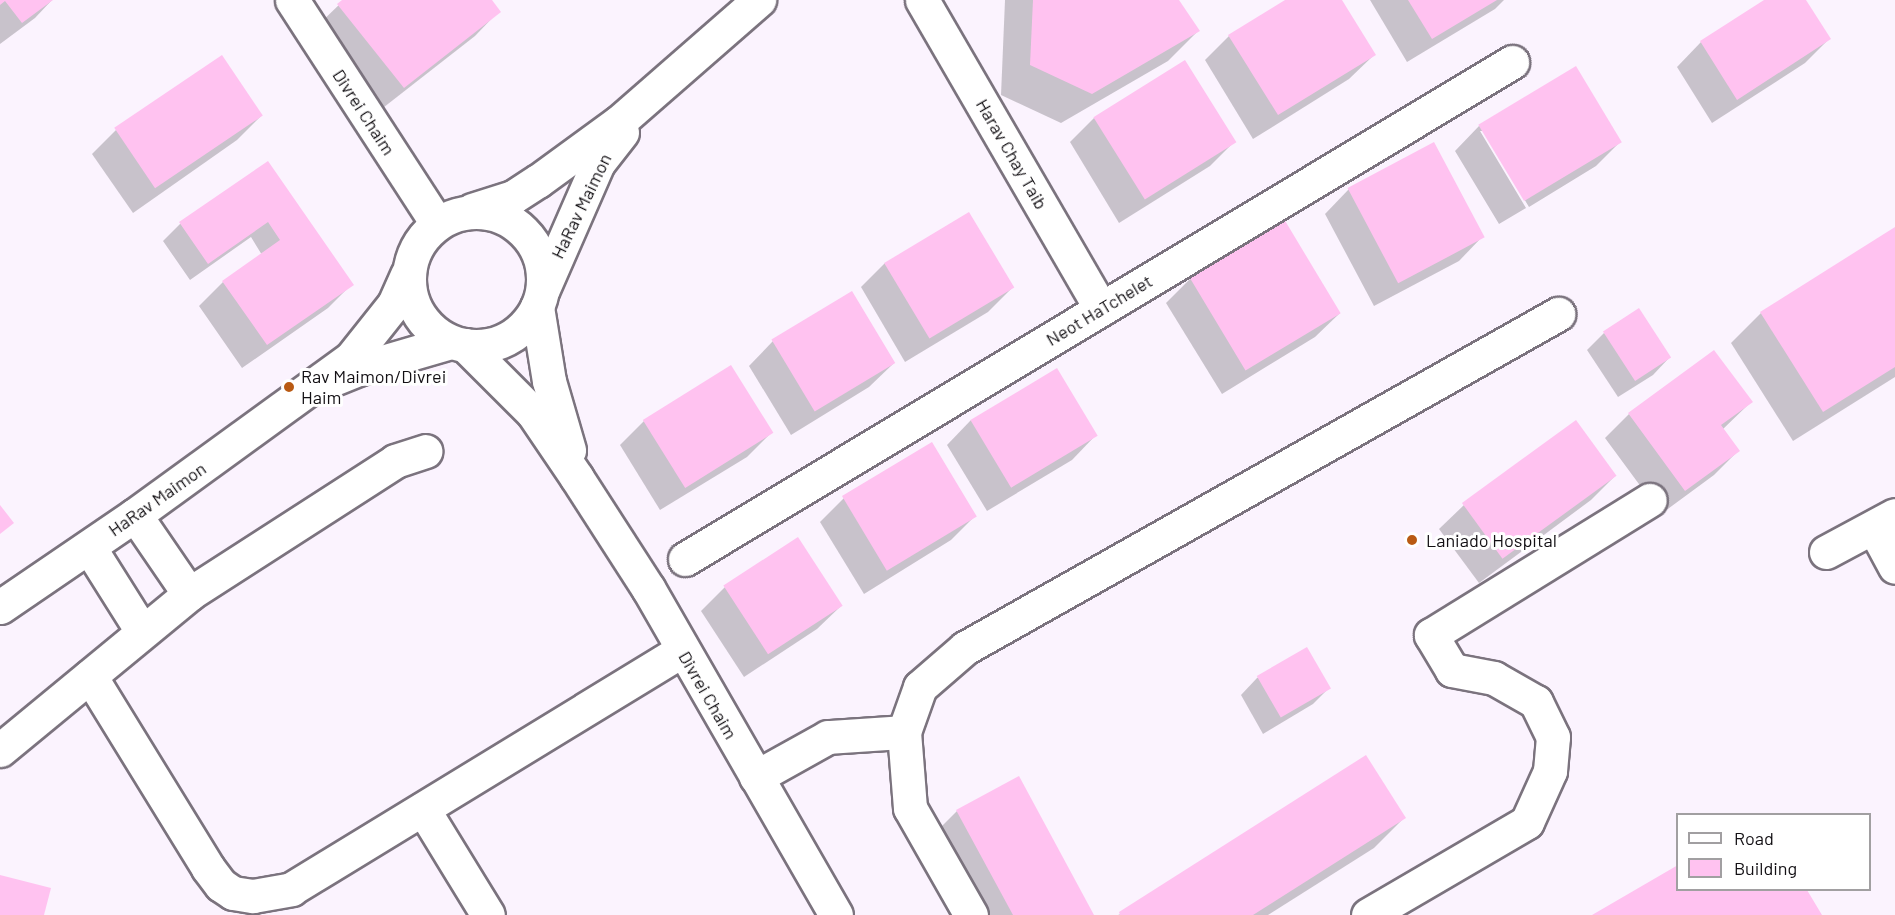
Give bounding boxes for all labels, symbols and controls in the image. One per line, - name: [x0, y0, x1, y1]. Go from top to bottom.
- street label: Divrei Chaim: [328, 65, 400, 159]
- street label: Harav Chay Taib: [972, 95, 1052, 213]
- street label: HaRav Maimon: [546, 150, 616, 262]
- street label: Neot HaTchelet: [1042, 270, 1156, 350]
- place label: Rav Maimon/Divrei Haim: [301, 366, 446, 409]
- marker: Rav Maimon/Divrei Haim: [282, 380, 296, 394]
- street label: HaRav Maimon: [104, 457, 210, 541]
- place label: Laniado Hospital: [1426, 529, 1557, 551]
- marker: Laniado Hospital: [1403, 531, 1421, 549]
- street label: Divrei Chaim: [674, 647, 742, 743]
- legend: [1676, 813, 1871, 891]
- text: Road: [1734, 827, 1774, 849]
- text: Building: [1734, 857, 1797, 879]

